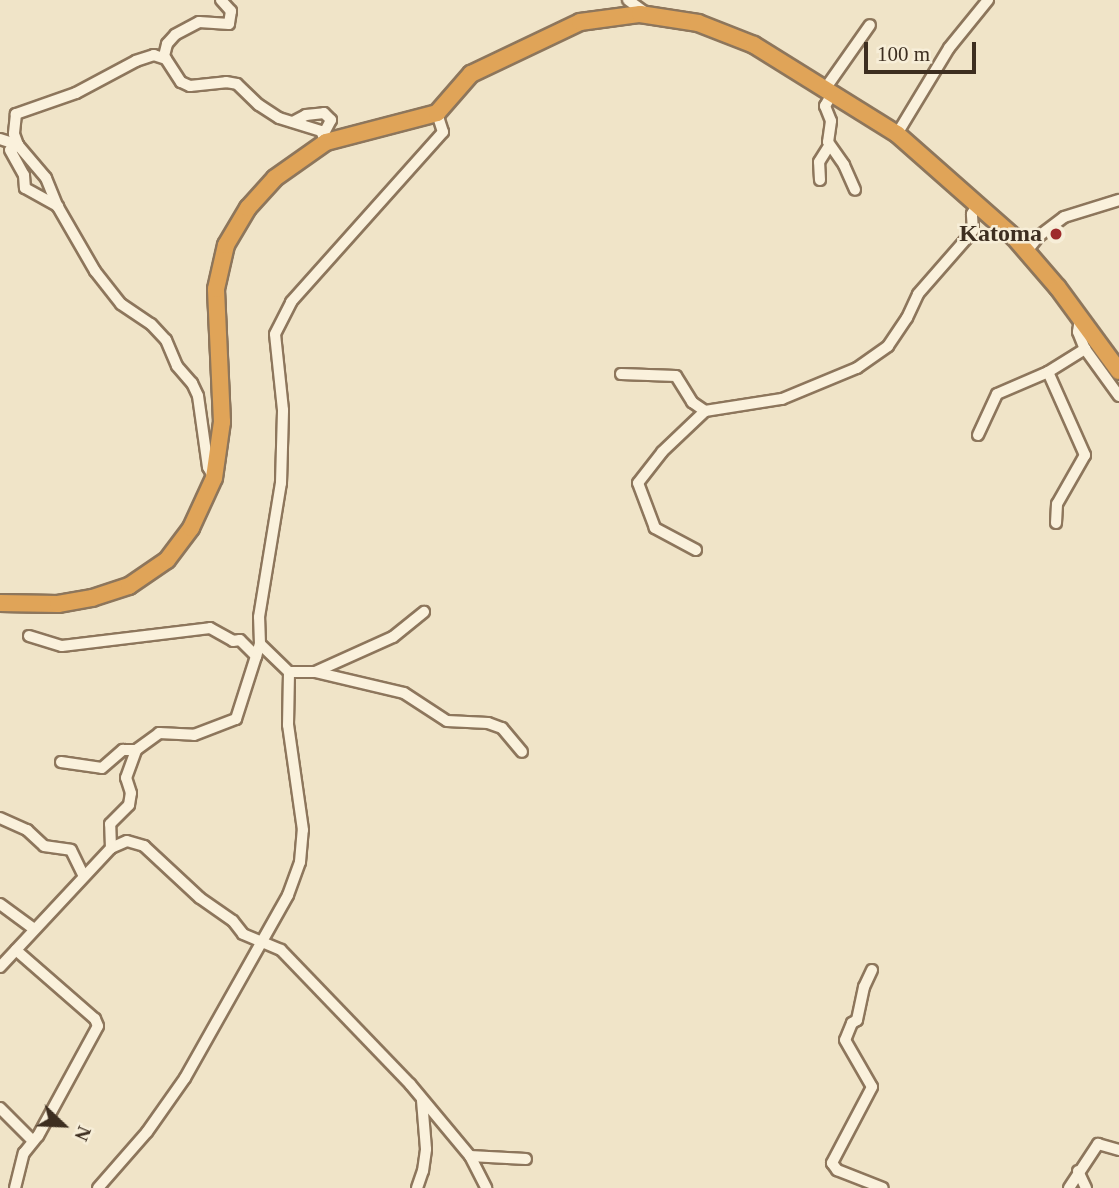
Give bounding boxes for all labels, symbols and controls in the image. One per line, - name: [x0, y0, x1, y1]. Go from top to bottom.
- scale bar: [867, 28, 979, 72]
- text: 100 m: [877, 42, 930, 66]
- place label: Katoma: [959, 220, 1042, 248]
- marker: Katoma: [1048, 226, 1064, 242]
- north arrow: [28, 1090, 98, 1160]
- text: N: [70, 1123, 95, 1144]

